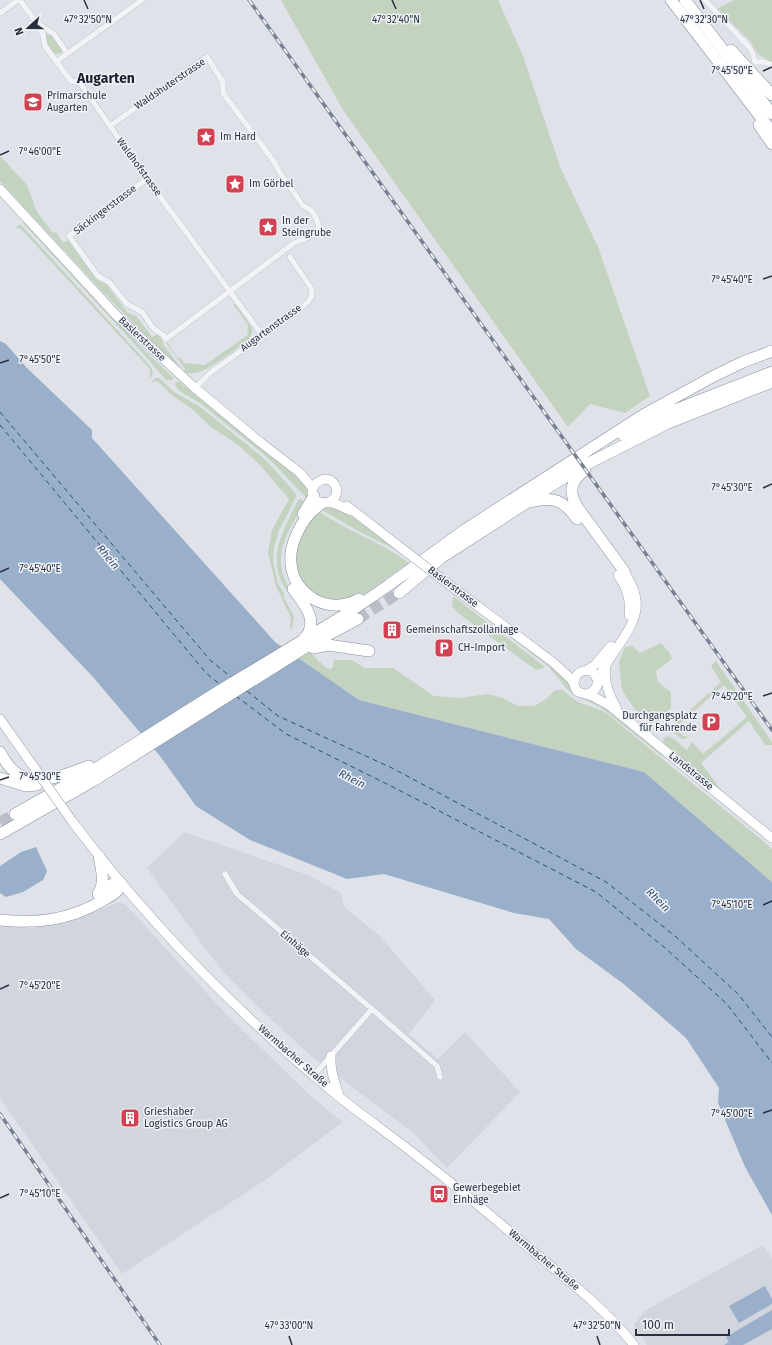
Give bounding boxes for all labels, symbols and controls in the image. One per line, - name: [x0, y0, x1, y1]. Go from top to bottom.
- north arrow: [8, 8, 48, 48]
- text: 47°32'50"N: [64, 14, 112, 26]
- text: 47°32'40"N: [372, 14, 420, 26]
- text: 47°32'30"N: [680, 14, 728, 26]
- text: N: [12, 26, 27, 37]
- street label: Waldshuterstrasse: [132, 56, 208, 112]
- text: 7°45'50"E: [711, 65, 753, 77]
- district label: Augarten: [76, 70, 135, 87]
- place label: Primarschule Augarten: [47, 90, 106, 114]
- school or university icon: Primarschule Augarten: [22, 91, 44, 113]
- place icon: Im Hard: [195, 126, 217, 148]
- place label: Im Hard: [220, 131, 256, 143]
- street label: Waldhofstrasse: [114, 136, 164, 198]
- text: 7°46'00"E: [19, 146, 61, 158]
- place icon: Im Görbel: [224, 173, 246, 195]
- place label: Im Görbel: [249, 178, 294, 190]
- street label: Säckingerstrasse: [71, 182, 139, 238]
- place label: In der Steingrube: [282, 215, 331, 239]
- place icon: In der Steingrube: [257, 216, 279, 238]
- text: 7°45'40"E: [711, 274, 753, 286]
- street label: Augartenstrasse: [238, 302, 304, 354]
- street label: Baslerstrasse: [116, 314, 168, 364]
- text: 7°45'50"E: [19, 354, 61, 366]
- text: 7°45'30"E: [711, 482, 753, 494]
- water label: Rhein: [94, 542, 122, 572]
- text: 7°45'40"E: [19, 563, 61, 575]
- street label: Baslerstrasse: [425, 564, 481, 610]
- building icon: Gemeinschaftszollanlage: [381, 619, 403, 641]
- place label: Gemeinschaftszollanlage: [406, 624, 519, 636]
- parking icon: CH-Import: [433, 637, 455, 659]
- place label: CH-Import: [458, 642, 506, 654]
- text: 7°45'20"E: [711, 691, 753, 703]
- place label: Durchgangsplatz für Fahrende: [622, 710, 698, 734]
- parking icon: Durchgangsplatz für Fahrende: [700, 711, 722, 733]
- street label: Landstrasse: [666, 749, 716, 793]
- water label: Rhein: [337, 767, 367, 791]
- text: 7°45'30"E: [19, 771, 61, 783]
- water label: Rhein: [643, 885, 673, 915]
- text: 7°45'10"E: [711, 899, 753, 911]
- street label: Einhäge: [277, 928, 313, 960]
- text: 7°45'20"E: [19, 980, 61, 992]
- street label: Warmbacher Straße: [255, 1022, 331, 1090]
- place label: Grieshaber Logistics Group AG: [144, 1106, 228, 1130]
- building icon: Grieshaber Logistics Group AG: [119, 1107, 141, 1129]
- text: 7°45'00"E: [711, 1108, 753, 1120]
- place label: Gewerbegebiet Einhäge: [453, 1182, 521, 1206]
- bus stop icon: Gewerbegebiet Einhäge: [428, 1183, 450, 1205]
- text: 7°45'10"E: [19, 1188, 61, 1200]
- street label: Warmbacher Straße: [506, 1227, 582, 1293]
- scale bar: [636, 1311, 729, 1337]
- text: 100 m: [642, 1318, 674, 1332]
- text: 47°33'00"N: [265, 1320, 313, 1332]
- text: 47°32'50"N: [573, 1320, 621, 1332]

